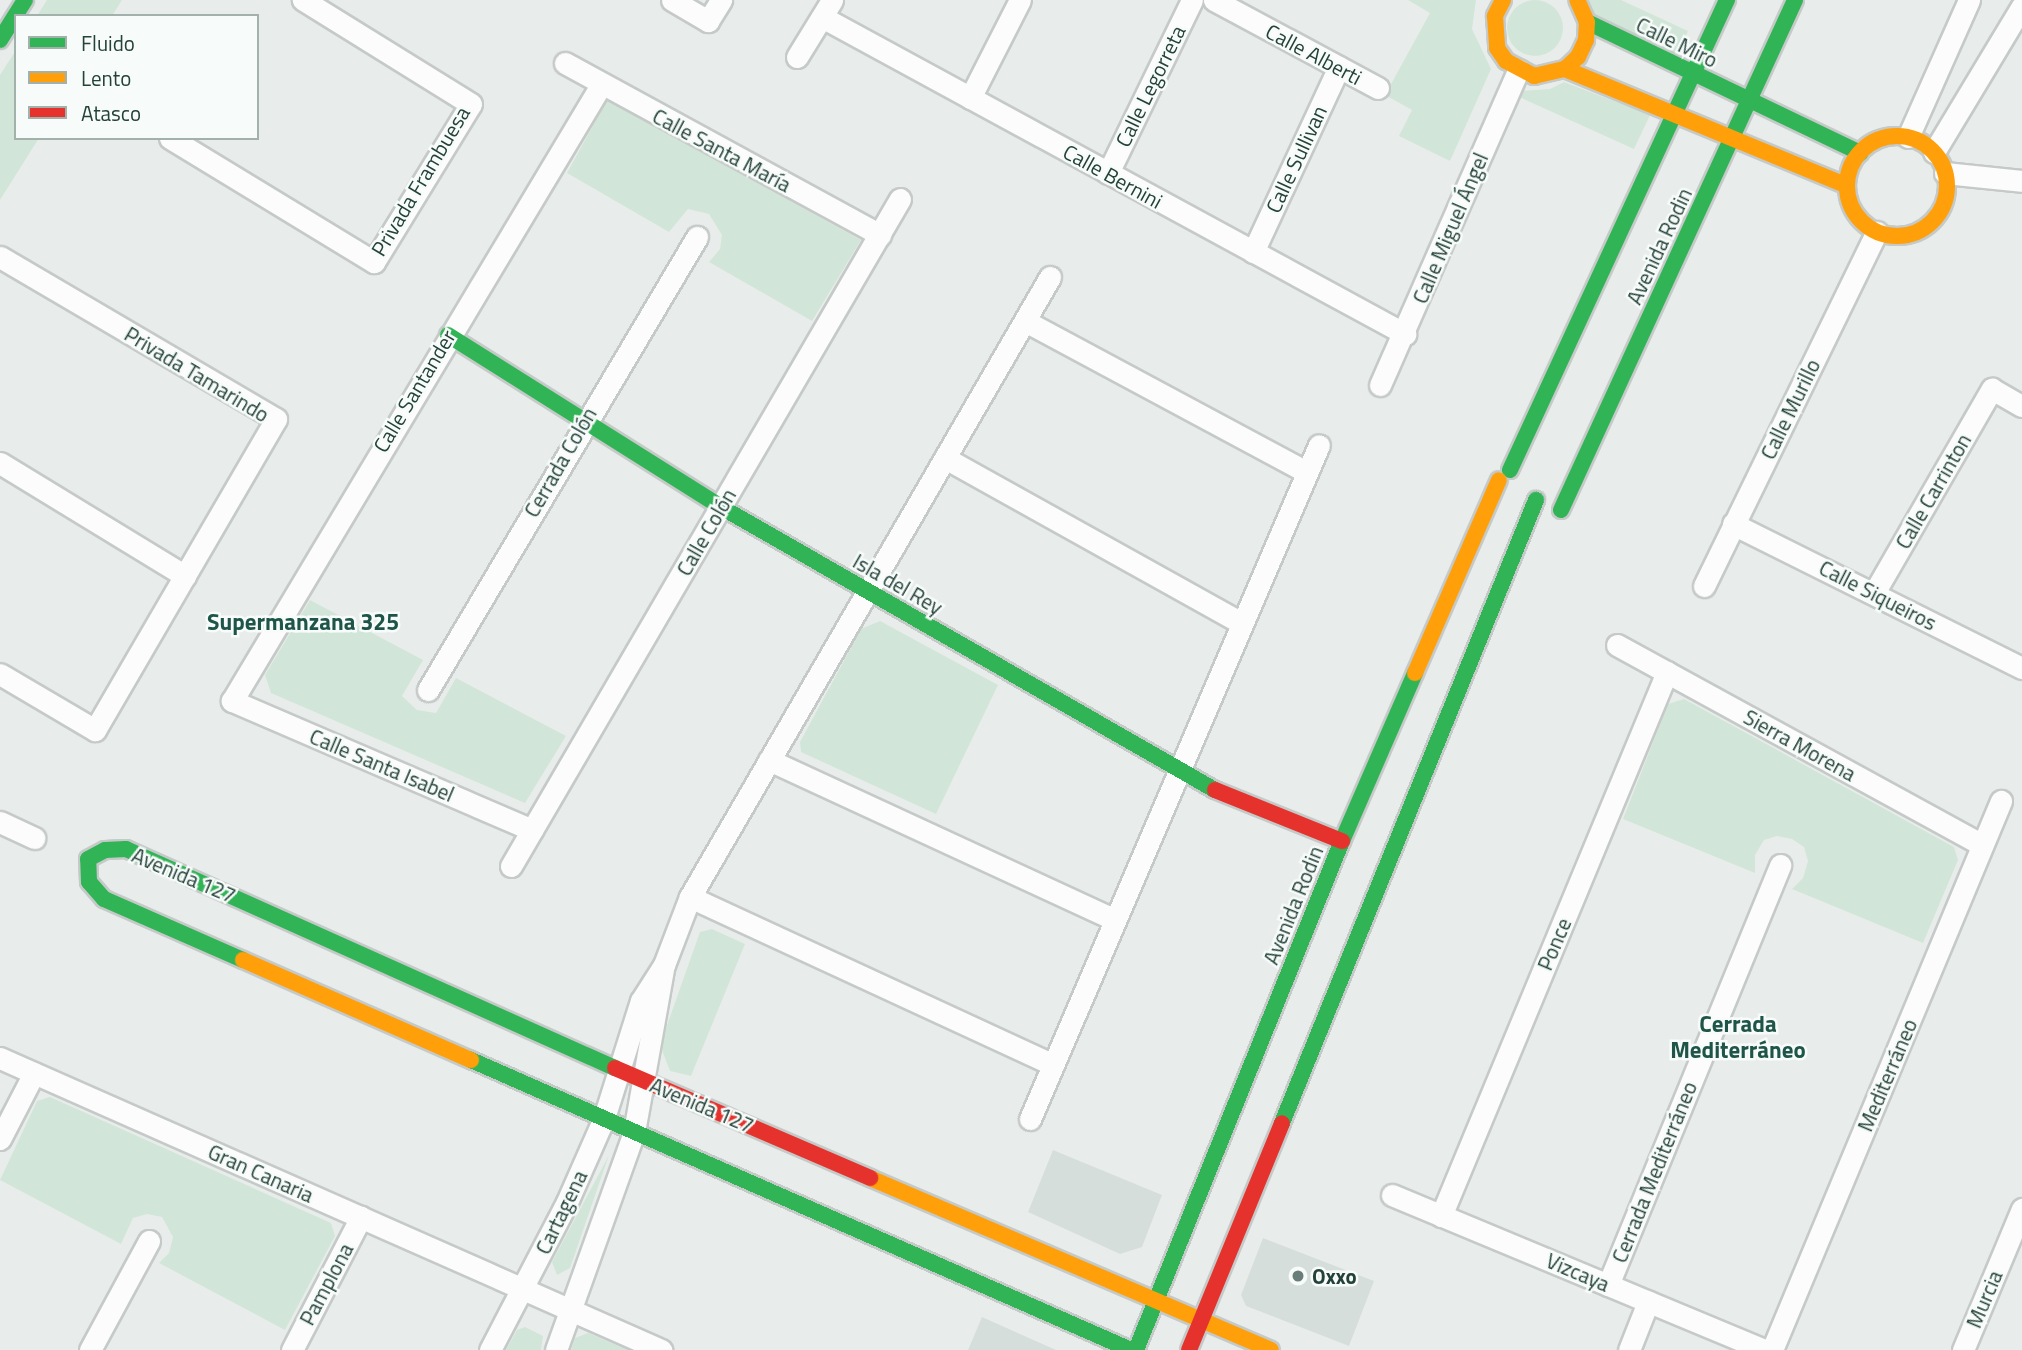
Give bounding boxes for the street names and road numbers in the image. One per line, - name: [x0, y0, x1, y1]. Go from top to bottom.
- street label: Calle Miro: [1632, 12, 1722, 72]
- street label: Calle Alberti: [1262, 18, 1366, 90]
- street label: Calle Legorreta: [1110, 21, 1190, 151]
- street label: Calle Sullivan: [1260, 101, 1332, 217]
- street label: Privada Frambuesa: [365, 102, 475, 260]
- street label: Calle Santa María: [649, 103, 795, 197]
- street label: Calle Bernini: [1059, 138, 1167, 214]
- street label: Calle Miguel Ángel: [1407, 149, 1493, 307]
- street label: Avenida Rodin: [1621, 184, 1697, 308]
- street label: Privada Tamarindo: [120, 321, 274, 427]
- street label: Calle Santander: [368, 325, 460, 457]
- street label: Calle Murillo: [1755, 355, 1825, 463]
- street label: Cerrada Colón: [518, 403, 602, 521]
- street label: Calle Carrinton: [1890, 429, 1976, 553]
- street label: Calle Colón: [671, 484, 741, 580]
- street label: Isla del Rey: [849, 548, 947, 620]
- street label: Calle Siqueiros: [1815, 555, 1941, 635]
- street label: Sierra Morena: [1740, 704, 1860, 786]
- street label: Calle Santa Isabel: [306, 723, 458, 807]
- street label: Avenida 127: [128, 842, 240, 908]
- street label: Avenida Rodin: [1258, 842, 1328, 968]
- street label: Ponce: [1532, 914, 1576, 974]
- street label: Mediterráneo: [1852, 1015, 1922, 1135]
- street label: Avenida 127: [646, 1072, 758, 1138]
- street label: Cerrada Mediterráneo: [1606, 1078, 1702, 1266]
- street label: Gran Canaria: [204, 1139, 318, 1207]
- street label: Cartagena: [530, 1166, 592, 1258]
- street label: Pamplona: [294, 1239, 358, 1329]
- street label: Vizcaya: [1543, 1247, 1613, 1297]
- street label: Murcia: [1961, 1266, 2007, 1332]

